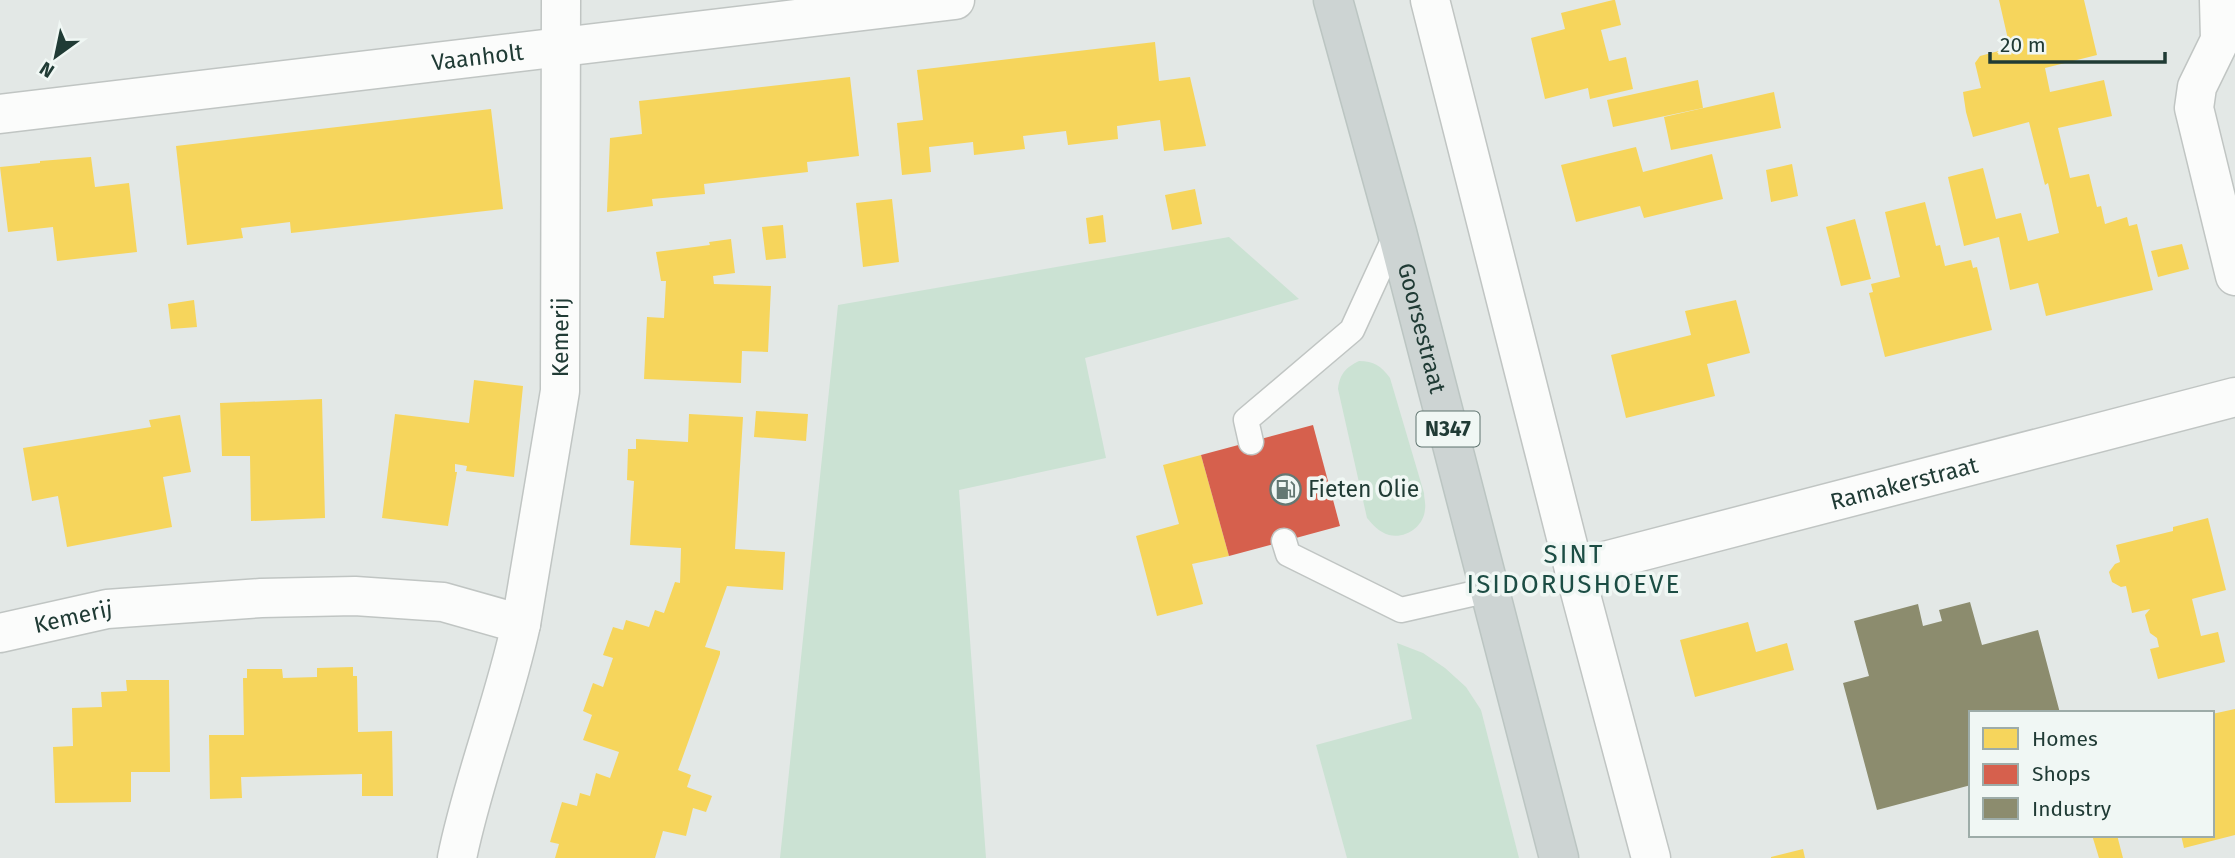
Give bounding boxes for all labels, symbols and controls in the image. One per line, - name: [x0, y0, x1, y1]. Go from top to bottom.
- north arrow: [21, 21, 91, 91]
- scale bar: [1990, 21, 2165, 65]
- text: 20 m: [2000, 32, 2046, 58]
- street label: Vaanholt: [430, 38, 526, 76]
- text: N: [35, 57, 59, 83]
- street label: Goorsestraat: [1392, 260, 1452, 397]
- street label: Kemerij: [546, 297, 574, 377]
- road number: N347: [1416, 412, 1480, 446]
- street label: Ramakerstraat: [1827, 450, 1982, 516]
- fuel station icon: Fieten Olie: [1268, 472, 1302, 506]
- place label: Fieten Olie: [1308, 475, 1419, 503]
- district label: SINT ISIDORUSHOEVE: [1467, 539, 1681, 600]
- street label: Kemerij: [31, 595, 113, 639]
- legend: [1969, 711, 2214, 837]
- text: Homes: [2032, 726, 2098, 752]
- text: Shops: [2032, 761, 2090, 787]
- text: Industry: [2032, 796, 2112, 822]

